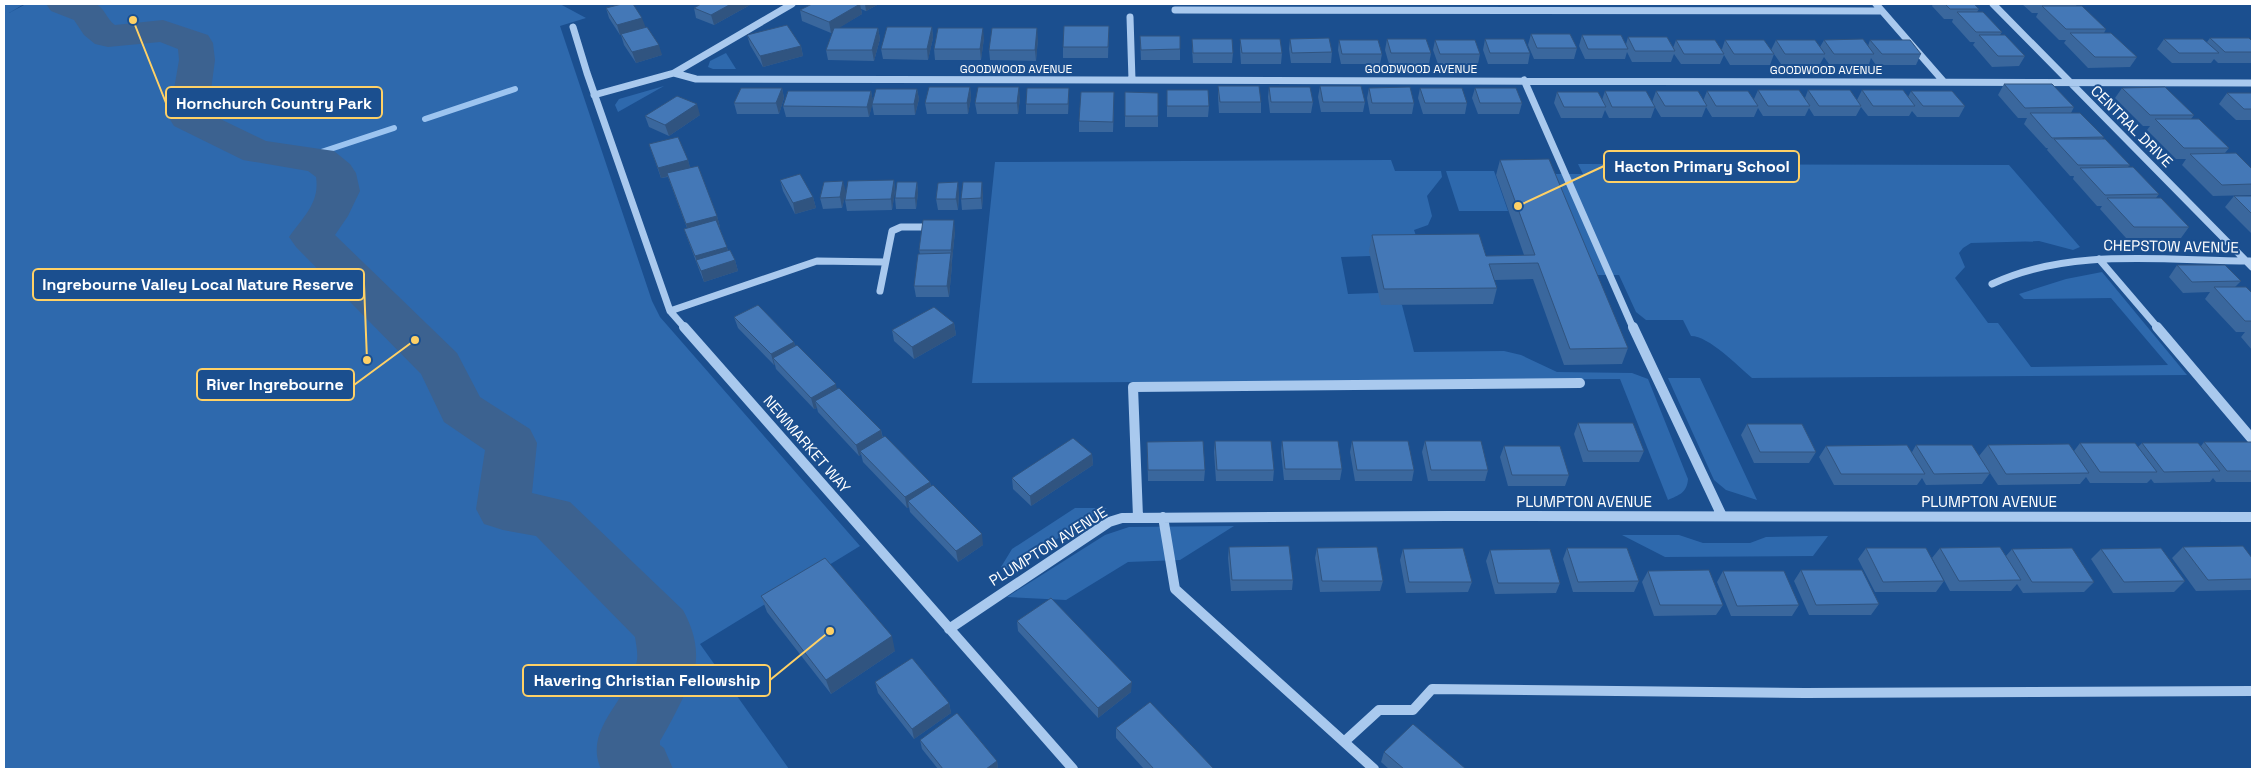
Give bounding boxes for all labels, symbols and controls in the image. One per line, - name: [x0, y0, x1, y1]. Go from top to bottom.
- street label: GOODWOOD AVENUE: [960, 61, 1072, 77]
- street label: GOODWOOD AVENUE: [1365, 61, 1477, 77]
- street label: GOODWOOD AVENUE: [1770, 62, 1882, 78]
- street label: CENTRAL DRIVE: [2087, 81, 2177, 171]
- callout: Hornchurch Country Park: [166, 87, 382, 118]
- text: Hornchurch Country Park: [176, 93, 372, 114]
- callout: Hacton Primary School: [1604, 151, 1799, 182]
- text: Hacton Primary School: [1614, 156, 1790, 177]
- street label: CHEPSTOW AVENUE: [2103, 235, 2239, 257]
- callout: Ingrebourne Valley Local Nature Reserve: [33, 269, 364, 300]
- text: Ingrebourne Valley Local Nature Reserve: [42, 274, 354, 295]
- callout: River Ingrebourne: [197, 369, 354, 400]
- text: River Ingrebourne: [206, 374, 344, 395]
- street label: NEWMARKET WAY: [759, 391, 855, 497]
- street label: PLUMPTON AVENUE: [1516, 492, 1652, 511]
- street label: PLUMPTON AVENUE: [1921, 492, 2057, 511]
- street label: PLUMPTON AVENUE: [985, 502, 1111, 590]
- callout: Havering Christian Fellowship: [523, 665, 770, 696]
- text: Havering Christian Fellowship: [534, 670, 760, 691]

